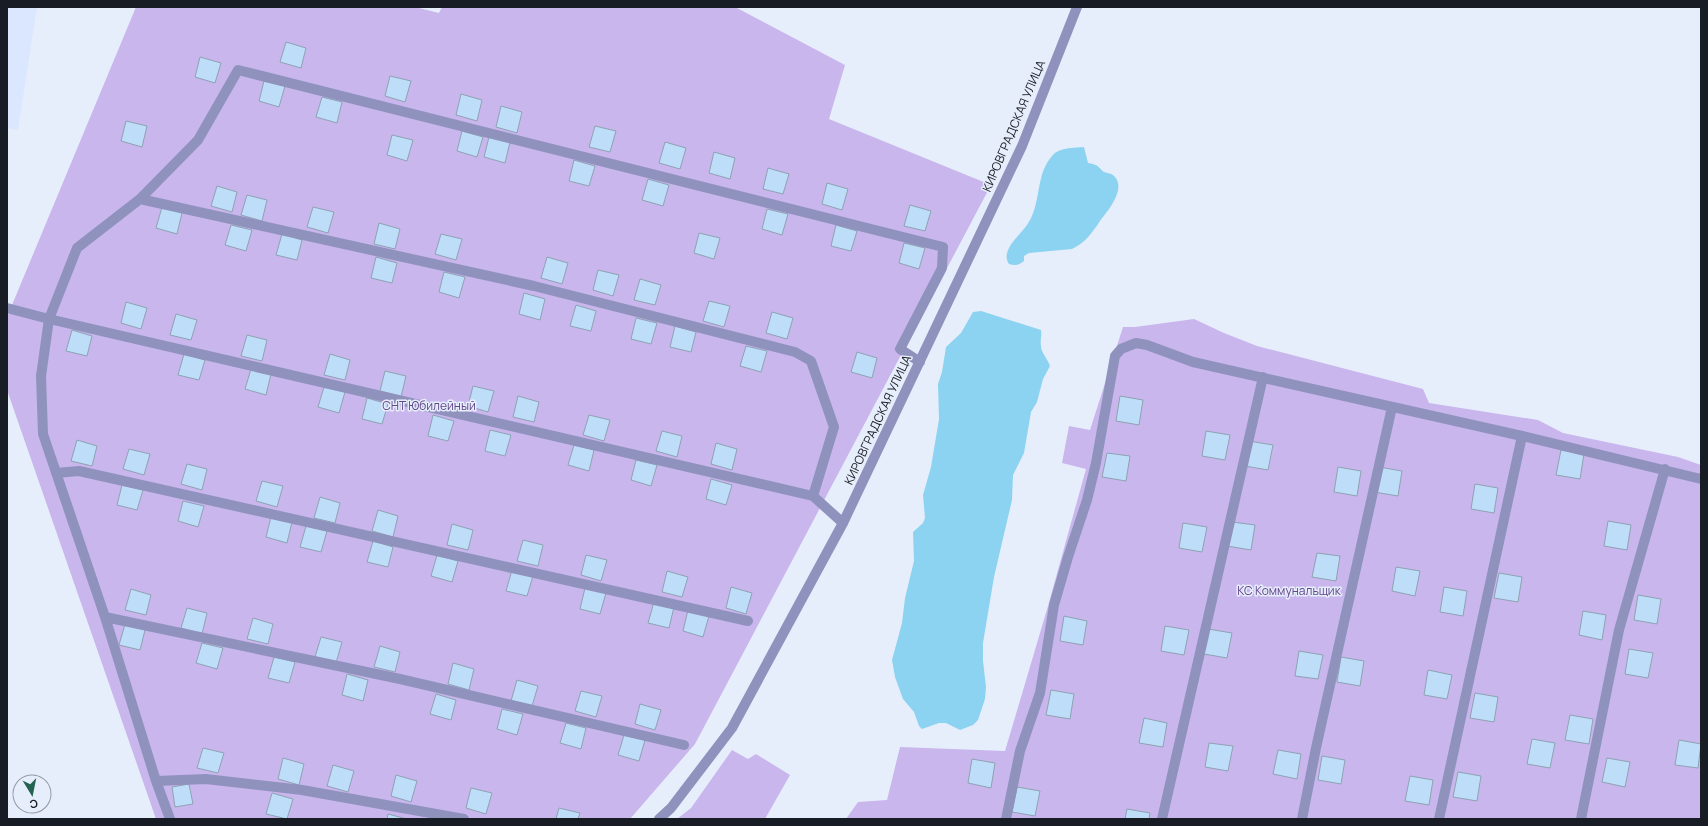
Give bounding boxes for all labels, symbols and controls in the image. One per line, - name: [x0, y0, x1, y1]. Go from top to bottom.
- street label: КИРОВГРАДСКАЯ УЛИЦА: [978, 57, 1049, 194]
- street label: КИРОВГРАДСКАЯ УЛИЦА: [840, 352, 915, 488]
- park label: СНТ Юбилейный: [382, 397, 476, 414]
- park label: КС Коммунальщик: [1237, 582, 1342, 599]
- north arrow: [12, 774, 52, 814]
- text: С: [29, 796, 39, 812]

